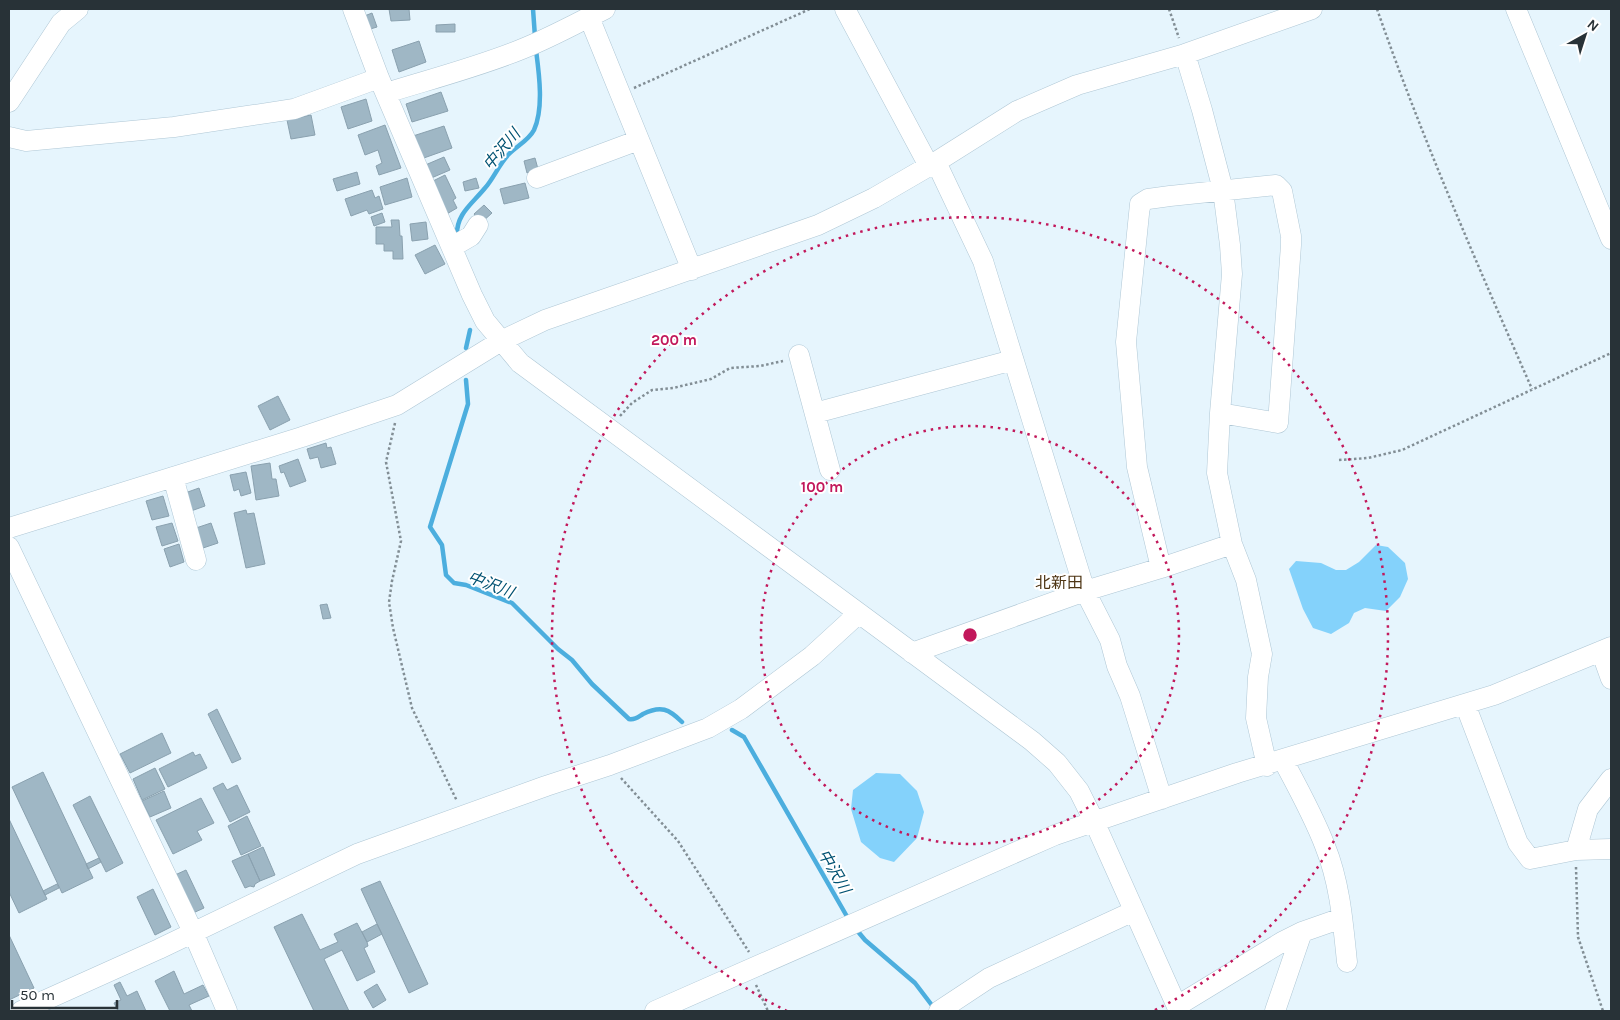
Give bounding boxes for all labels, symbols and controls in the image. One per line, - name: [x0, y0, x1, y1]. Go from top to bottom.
- north arrow: [1560, 10, 1610, 60]
- text: N: [1584, 16, 1602, 35]
- water label: 中沢川: [479, 123, 525, 174]
- text: 200 m: [651, 331, 697, 349]
- text: 100 m: [801, 478, 843, 496]
- water label: 中沢川: [465, 567, 518, 603]
- district label: 北新田: [1035, 573, 1083, 592]
- centre of rings: [961, 626, 979, 644]
- water label: 中沢川: [814, 846, 856, 899]
- scale bar: [12, 978, 118, 1010]
- text: 50 m: [20, 986, 55, 1004]

